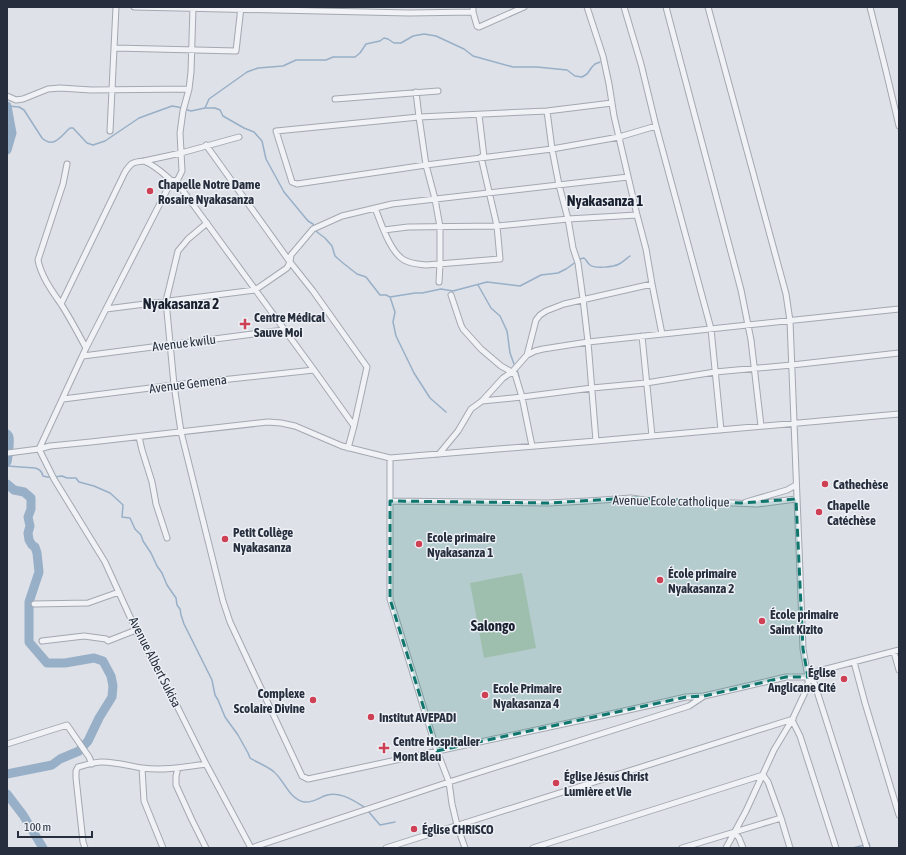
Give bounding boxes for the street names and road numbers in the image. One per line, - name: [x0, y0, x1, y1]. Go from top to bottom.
- street label: Avenue kwilu: [151, 332, 217, 354]
- street label: Avenue Gemena: [148, 372, 228, 396]
- street label: Avenue Ecole catholique: [612, 492, 730, 510]
- street label: Avenue Albert Sukisa: [126, 614, 184, 710]

